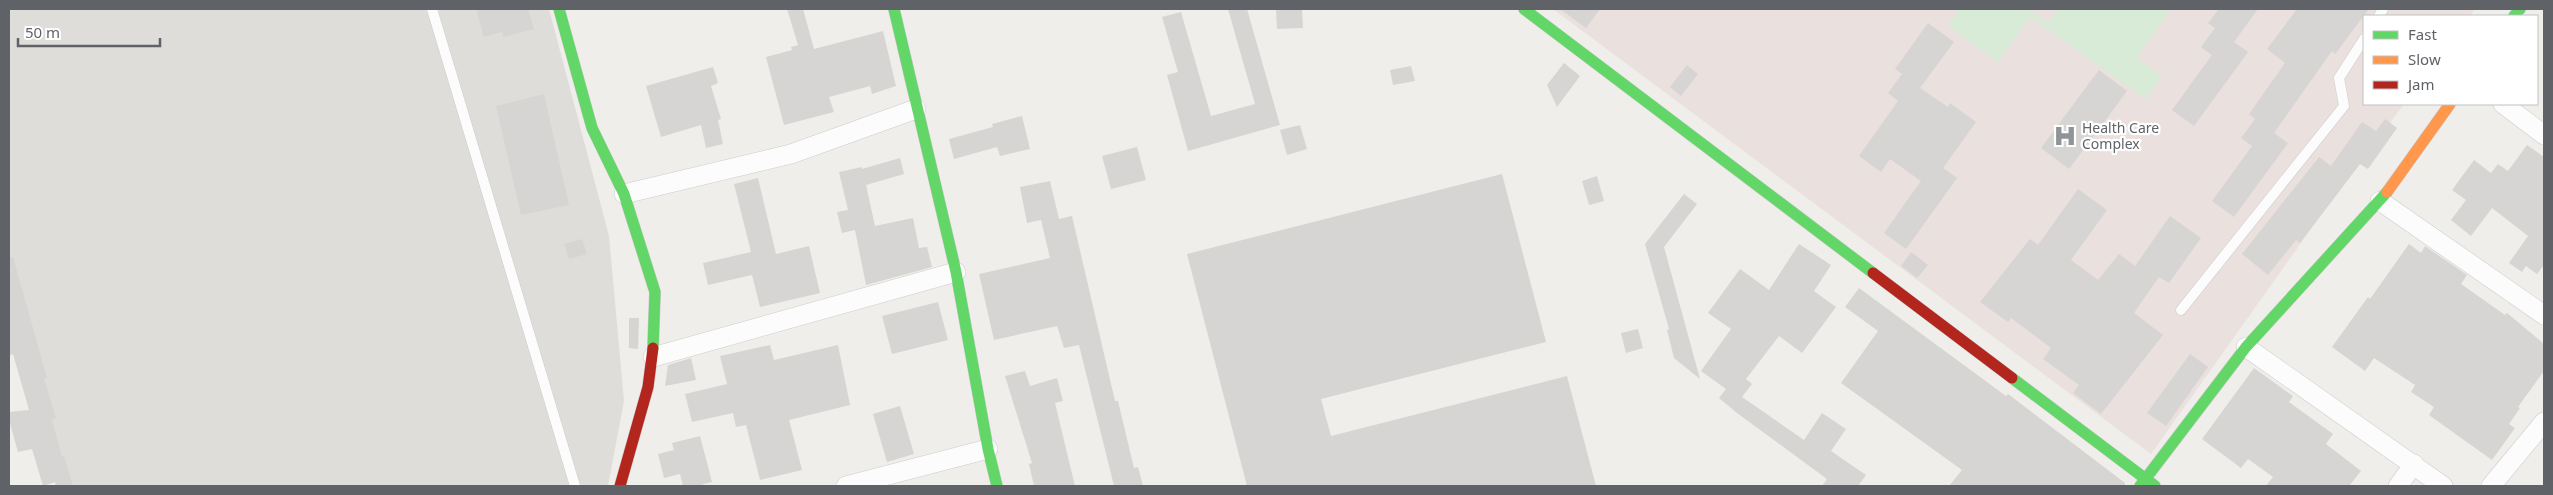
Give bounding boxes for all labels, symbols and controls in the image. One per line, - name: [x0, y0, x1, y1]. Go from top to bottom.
- scale bar: [18, 15, 160, 47]
- legend: [2363, 15, 2538, 105]
- text: 50 m: [25, 22, 60, 42]
- text: Fast: [2408, 24, 2437, 44]
- text: Slow: [2408, 49, 2441, 69]
- text: Jam: [2406, 74, 2435, 94]
- place label: Health Care Complex: [2082, 118, 2159, 153]
- hospital icon: Health Care Complex: [2052, 123, 2078, 149]

